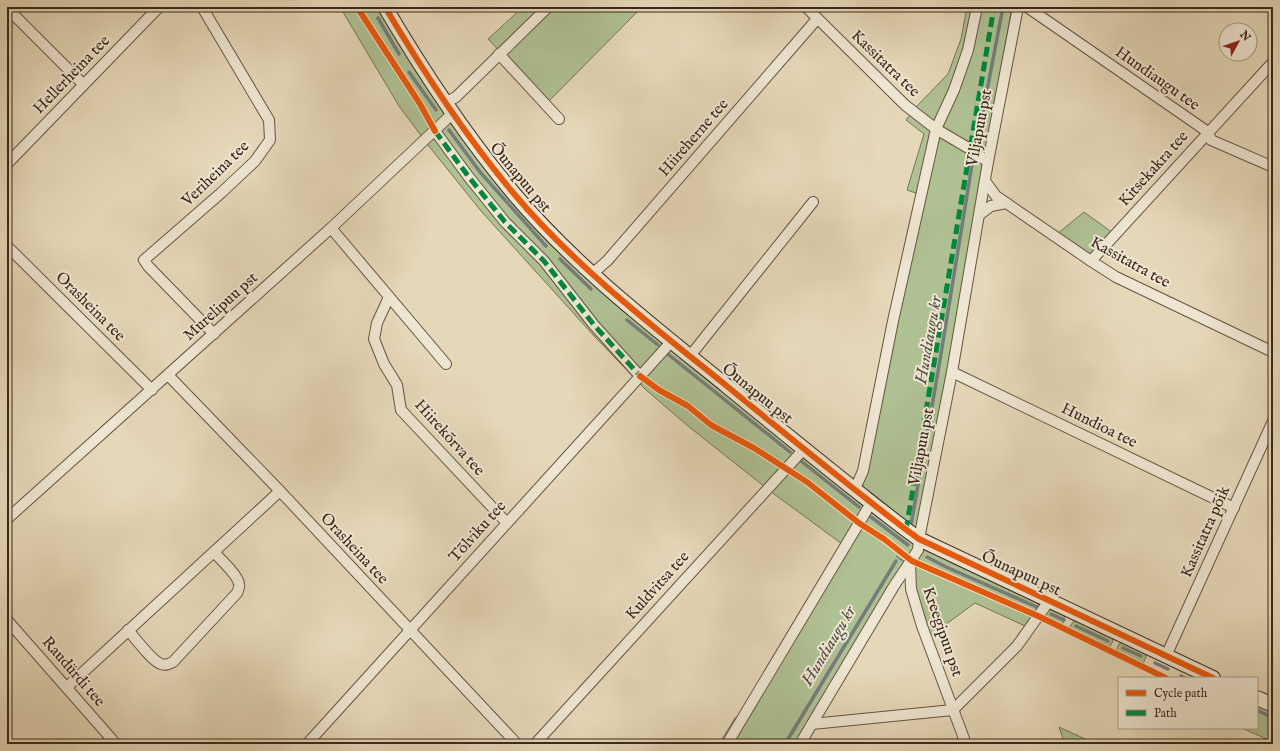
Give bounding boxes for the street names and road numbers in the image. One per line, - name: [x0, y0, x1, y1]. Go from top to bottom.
- street label: Kassitatra tee: [846, 26, 924, 102]
- street label: Hellerheina tee: [29, 31, 115, 119]
- street label: Hundiaugu tee: [1111, 42, 1203, 116]
- street label: Viljapuu pst: [963, 87, 997, 169]
- street label: Hiireherne tee: [655, 95, 733, 181]
- street label: Kitsekakra tee: [1115, 127, 1193, 211]
- street label: Veriheina tee: [177, 137, 254, 212]
- street label: Õunapuu pst: [485, 138, 557, 218]
- street label: Kassitatra tee: [1087, 233, 1173, 293]
- street label: Orasheina tee: [51, 268, 129, 346]
- street label: Murelipuu pst: [180, 268, 263, 346]
- street label: Õunapuu pst: [717, 358, 798, 429]
- street label: Hiirekõrva tee: [409, 396, 489, 480]
- street label: Hundioa tee: [1058, 399, 1140, 453]
- street label: Viljapuu pst: [905, 406, 939, 488]
- street label: Kassitatra põik: [1177, 483, 1235, 581]
- street label: Tõlviku tee: [445, 497, 511, 567]
- street label: Orasheina tee: [316, 509, 392, 589]
- street label: Õunapuu pst: [978, 545, 1065, 601]
- street label: Kuldvitsa tee: [622, 547, 694, 625]
- street label: Kreegipuu pst: [917, 585, 967, 680]
- street label: Raudürdi tee: [37, 633, 109, 711]

